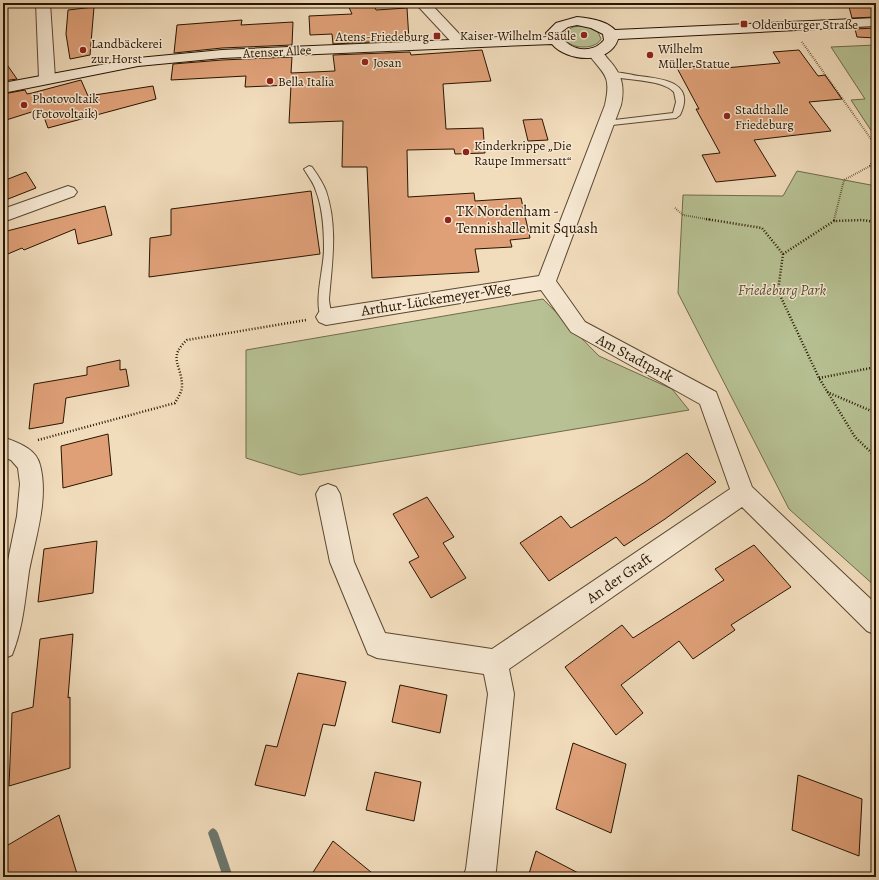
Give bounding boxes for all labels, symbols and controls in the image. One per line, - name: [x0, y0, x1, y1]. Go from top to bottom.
- place label: Oldenburger Straße: [752, 16, 858, 33]
- marker: Oldenburger Straße: [739, 19, 749, 29]
- place label: Kaiser-Wilhelm-Säule: [460, 27, 576, 44]
- place label: Atens-Friedeburg: [335, 28, 429, 45]
- marker: Kaiser-Wilhelm-Säule: [579, 30, 589, 40]
- marker: Atens-Friedeburg: [432, 31, 442, 41]
- place label: Landbäckerei zur Horst: [91, 35, 163, 67]
- place label: Wilhelm Müller Statue: [657, 40, 730, 72]
- street label: Atenser Allee: [241, 41, 312, 62]
- marker: Landbäckerei zur Horst: [78, 45, 88, 55]
- marker: Wilhelm Müller Statue: [645, 50, 655, 60]
- place label: Josan: [373, 54, 402, 71]
- marker: Josan: [360, 57, 370, 67]
- place label: Bella Italia: [278, 73, 334, 90]
- marker: Bella Italia: [265, 76, 275, 86]
- place label: Photovoltaik (Fotovoltaik): [32, 90, 99, 122]
- marker: Photovoltaik (Fotovoltaik): [19, 100, 29, 110]
- place label: Stadthalle Friedeburg: [735, 101, 794, 133]
- marker: Stadthalle Friedeburg: [722, 111, 732, 121]
- place label: Kinderkrippe „Die Raupe Immersatt“: [474, 137, 572, 169]
- marker: Kinderkrippe „Die Raupe Immersatt“: [461, 147, 471, 157]
- place label: TK Nordenham - Tennishalle mit Squash: [456, 201, 598, 238]
- marker: TK Nordenham - Tennishalle mit Squash: [443, 215, 453, 225]
- street label: Arthur-Lückemeyer-Weg: [359, 277, 513, 321]
- park label: Friedeburg Park: [738, 280, 827, 300]
- street label: Am Stadtpark: [592, 329, 678, 387]
- street label: An der Graft: [582, 548, 656, 608]

